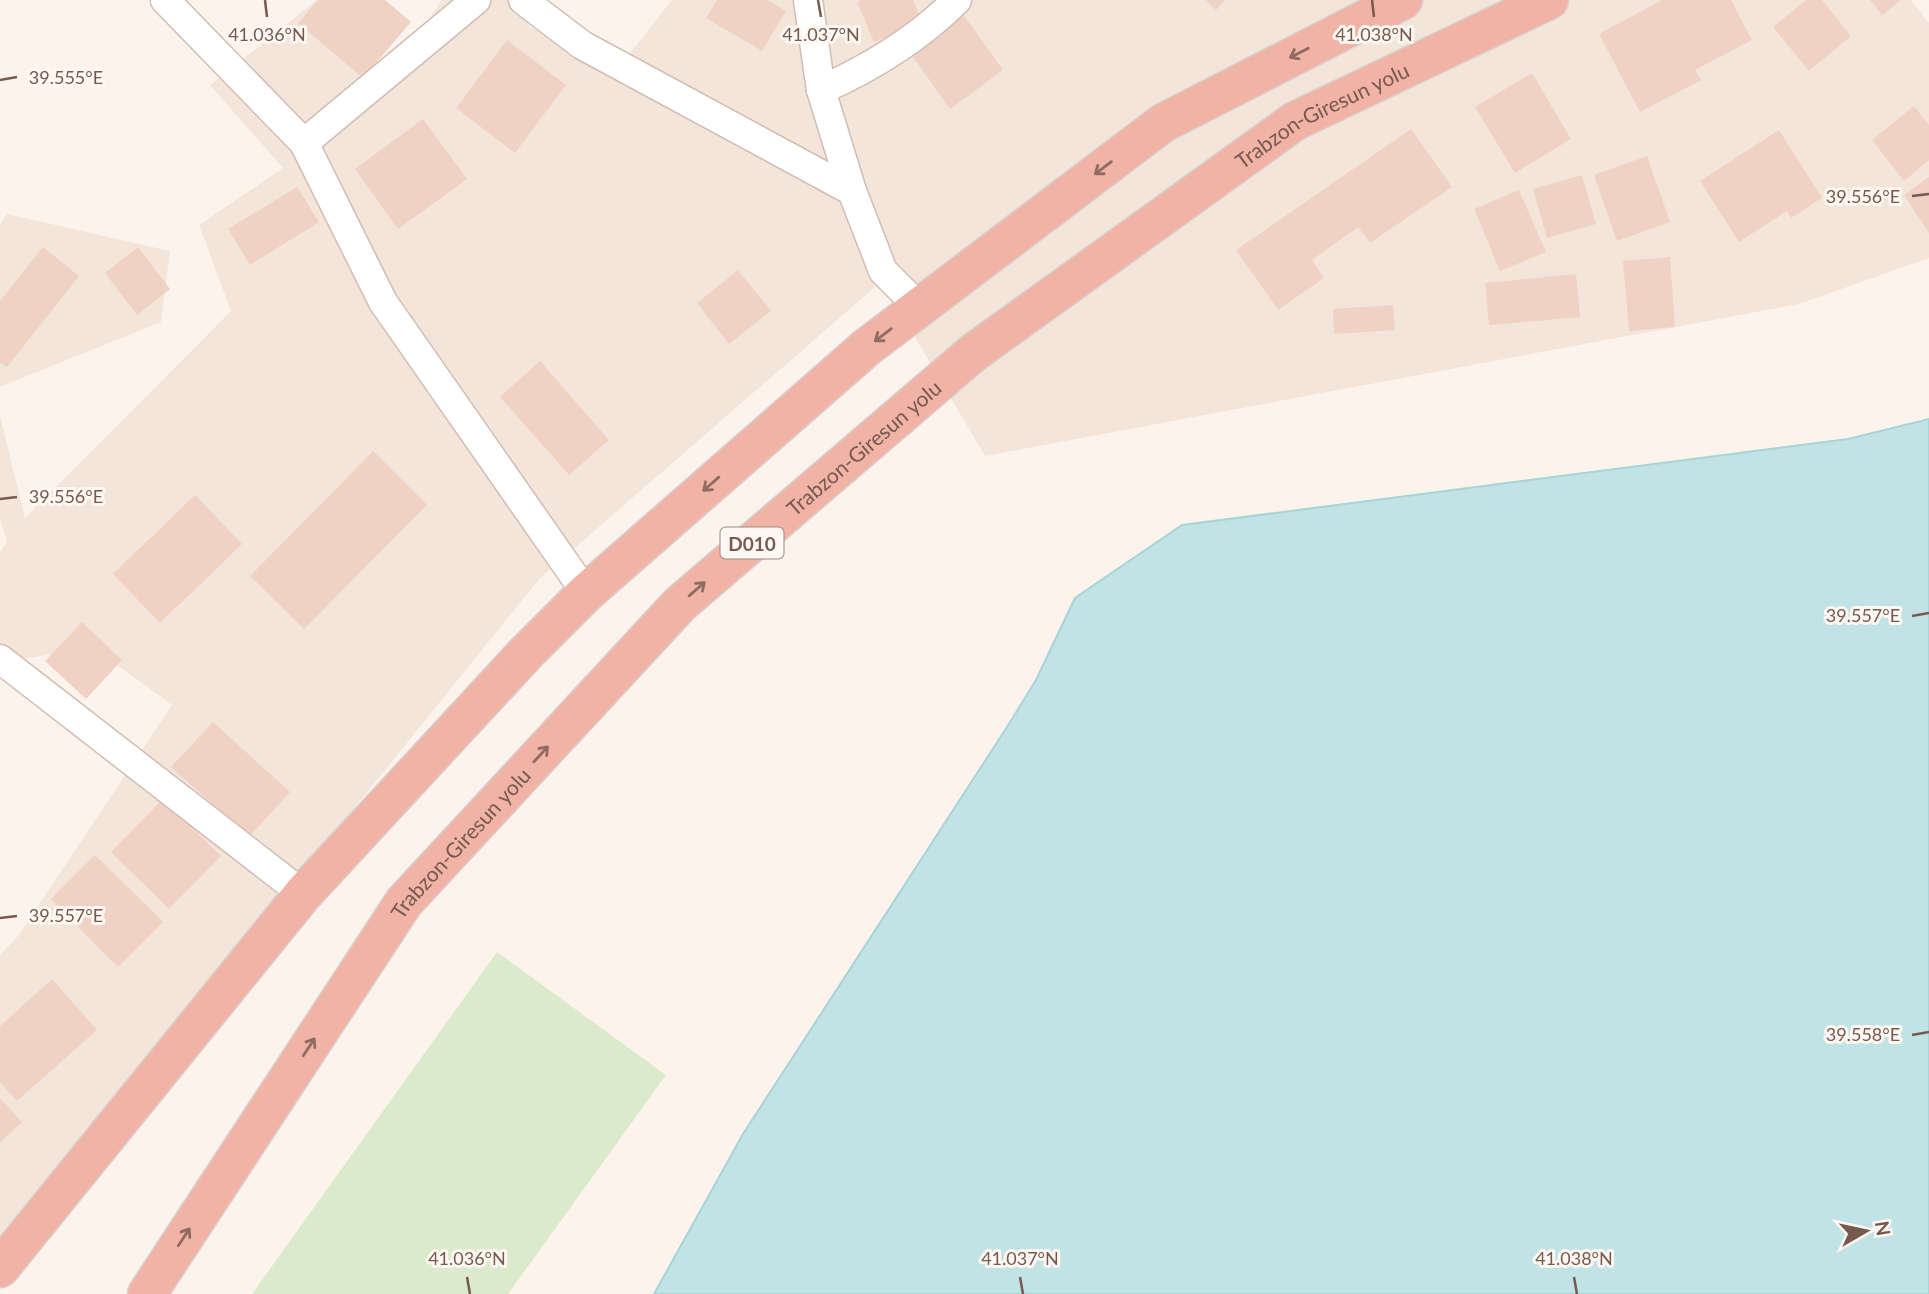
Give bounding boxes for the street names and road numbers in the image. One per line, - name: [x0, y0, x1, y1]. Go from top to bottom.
- street label: Trabzon-Giresun yolu: [1230, 56, 1412, 173]
- street label: Trabzon-Giresun yolu: [781, 374, 945, 520]
- road number: D010: [720, 528, 784, 558]
- street label: Trabzon-Giresun yolu: [384, 762, 535, 923]

